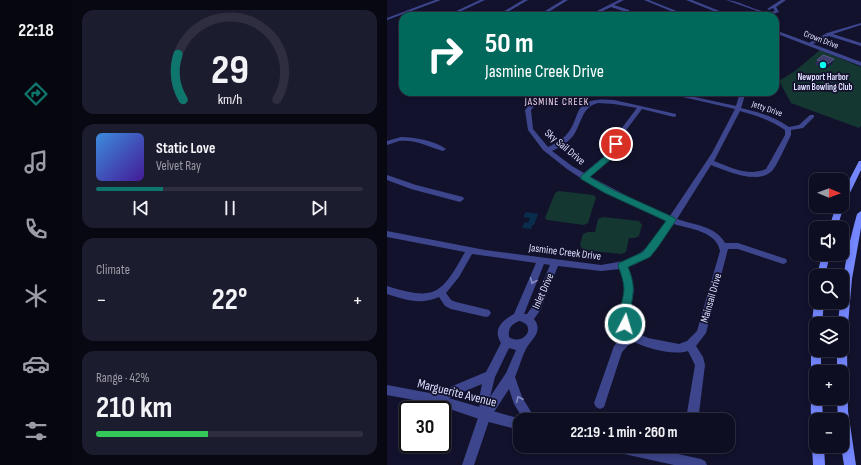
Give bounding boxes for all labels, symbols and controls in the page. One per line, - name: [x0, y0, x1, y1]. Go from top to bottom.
- text: 22:18: [18, 20, 54, 41]
- text: 50 m: [485, 27, 534, 60]
- icon: right: [419, 28, 471, 80]
- street label: Crown Drive: [802, 28, 840, 52]
- text: 29: [211, 46, 248, 95]
- marker: Newport Harbor Lawn Bowling Club: [818, 60, 828, 70]
- text: Jasmine Creek Drive: [485, 61, 604, 82]
- place label: Newport Harbor Lawn Bowling Club: [794, 72, 853, 93]
- icon: directions: [22, 80, 50, 108]
- text: km/h: [217, 91, 242, 108]
- district label: JASMINE CREEK: [524, 96, 589, 108]
- street label: Jetty Drive: [749, 98, 784, 119]
- street label: Sky Sail Drive: [542, 126, 588, 168]
- pin: [599, 127, 633, 161]
- icon: arrive: [605, 133, 627, 155]
- text: Static Love: [156, 139, 215, 158]
- icon: music: [22, 148, 50, 176]
- text: Velvet Ray: [156, 158, 201, 174]
- north arrow: [809, 173, 849, 213]
- map controls: [809, 173, 849, 453]
- icon: previous: [130, 197, 152, 219]
- icon: pause: [219, 197, 241, 219]
- icon: next: [308, 197, 330, 219]
- icon: phone: [22, 215, 50, 243]
- button: sound: [809, 221, 849, 261]
- street label: Jasmine Creek Drive: [527, 241, 602, 263]
- text: Climate: [96, 262, 130, 278]
- button: search: [809, 269, 849, 309]
- street label: Inlet Drive: [529, 271, 557, 311]
- street label: Mainsail Drive: [698, 272, 724, 324]
- one-way arrow: [530, 276, 538, 284]
- icon: climate: [22, 282, 50, 310]
- text: 22°: [212, 282, 247, 318]
- text: −: [96, 287, 107, 314]
- text: +: [352, 287, 363, 314]
- position arrow: [604, 303, 646, 345]
- button: layers: [809, 317, 849, 357]
- icon: car: [22, 350, 50, 378]
- button: +: [809, 365, 849, 405]
- text: Range · 42%: [96, 370, 150, 386]
- street label: Marguerite Avenue: [416, 375, 498, 411]
- text: 210 km: [96, 390, 172, 426]
- one-way arrow: [516, 396, 524, 404]
- speed limit sign: 30: [399, 401, 451, 453]
- button: −: [809, 413, 849, 453]
- icon: filters: [22, 417, 50, 445]
- text: 22:19 · 1 min · 260 m: [571, 423, 677, 442]

